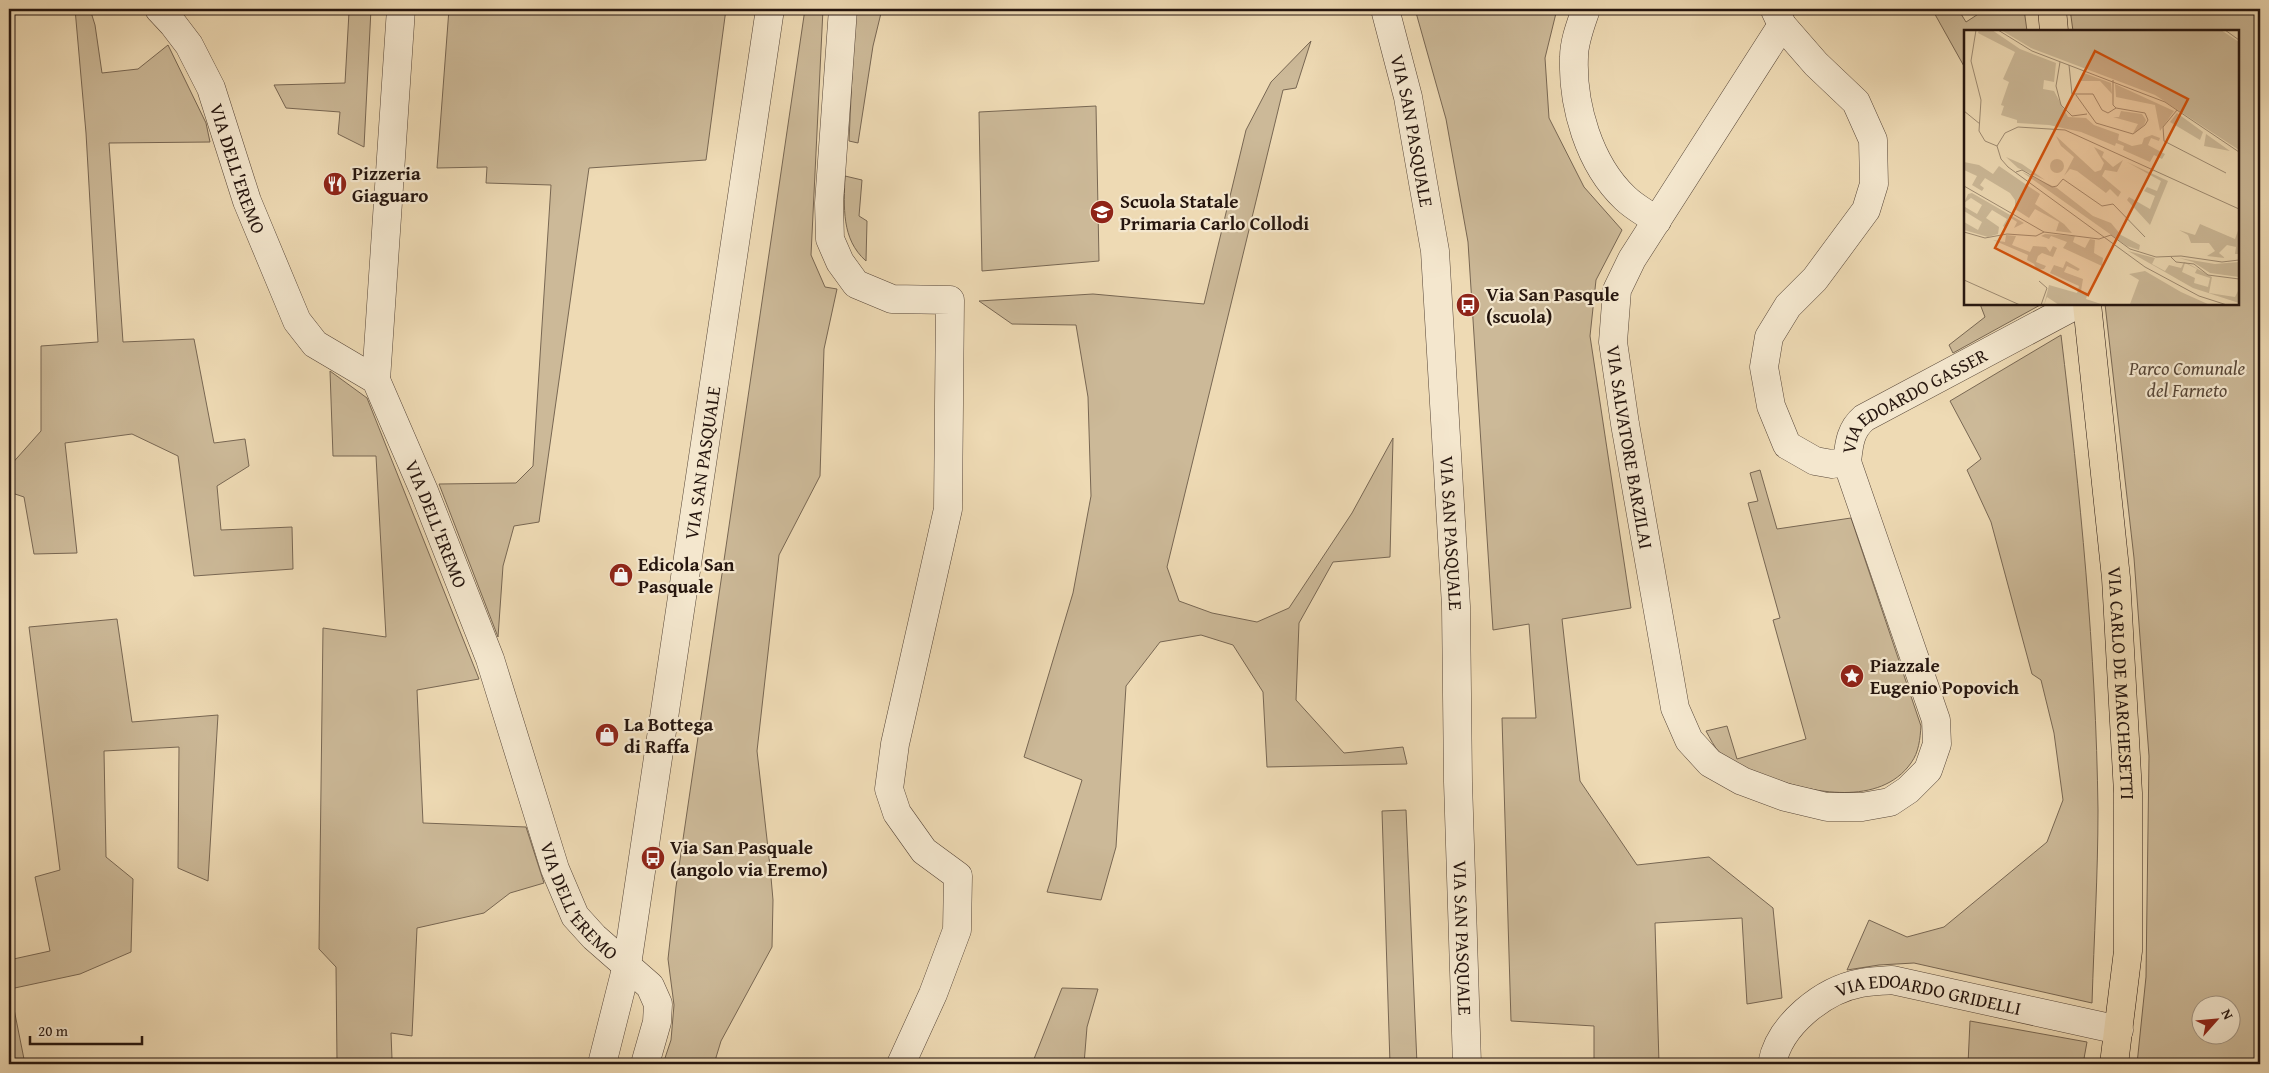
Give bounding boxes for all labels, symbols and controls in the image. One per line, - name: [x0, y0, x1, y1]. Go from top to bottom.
- inset map: [1964, 30, 2239, 305]
- street label: VIA SAN PASQUALE: [1383, 51, 1441, 210]
- street label: VIA DELL'EREMO: [203, 100, 273, 238]
- place label: Pizzeria Giaguaro: [352, 159, 428, 209]
- restaurant icon: Pizzeria Giaguaro: [322, 171, 348, 197]
- place label: Scuola Statale Primaria Carlo Collodi: [1120, 187, 1309, 237]
- school or university icon: Scuola Statale Primaria Carlo Collodi: [1089, 199, 1115, 225]
- place label: Via San Pasqule (scuola): [1486, 280, 1619, 330]
- bus stop icon: Via San Pasqule (scuola): [1455, 292, 1481, 318]
- street label: VIA EDOARDO GASSER: [1834, 341, 1992, 456]
- street label: VIA SALVATORE BARZILAI: [1600, 343, 1661, 551]
- park label: Parco Comunale del Farneto: [2128, 354, 2245, 404]
- street label: VIA SAN PASQUALE: [677, 384, 727, 541]
- street label: VIA DELL'EREMO: [398, 455, 475, 592]
- street label: VIA SAN PASQUALE: [1433, 455, 1470, 612]
- place label: Edicola San Pasquale: [638, 550, 735, 600]
- shop icon: Edicola San Pasquale: [608, 562, 634, 588]
- street label: VIA CARLO DE MARCHESETTI: [2101, 565, 2142, 800]
- place label: Piazzale Eugenio Popovich: [1870, 651, 2020, 701]
- place icon: Piazzale Eugenio Popovich: [1839, 663, 1865, 689]
- place label: La Bottega di Raffa: [624, 710, 713, 760]
- shop icon: La Bottega di Raffa: [594, 722, 620, 748]
- place label: Via San Pasquale (angolo via Eremo): [670, 833, 828, 883]
- street label: VIA DELL'EREMO: [533, 838, 625, 966]
- bus stop icon: Via San Pasquale (angolo via Eremo): [640, 845, 666, 871]
- street label: VIA SAN PASQUALE: [1447, 860, 1479, 1016]
- street label: VIA EDOARDO GRIDELLI: [1831, 966, 2024, 1022]
- north arrow: [2192, 996, 2242, 1046]
- text: N: [2217, 1005, 2239, 1023]
- scale bar: [30, 1013, 142, 1045]
- text: 20 m: [38, 1020, 69, 1041]

